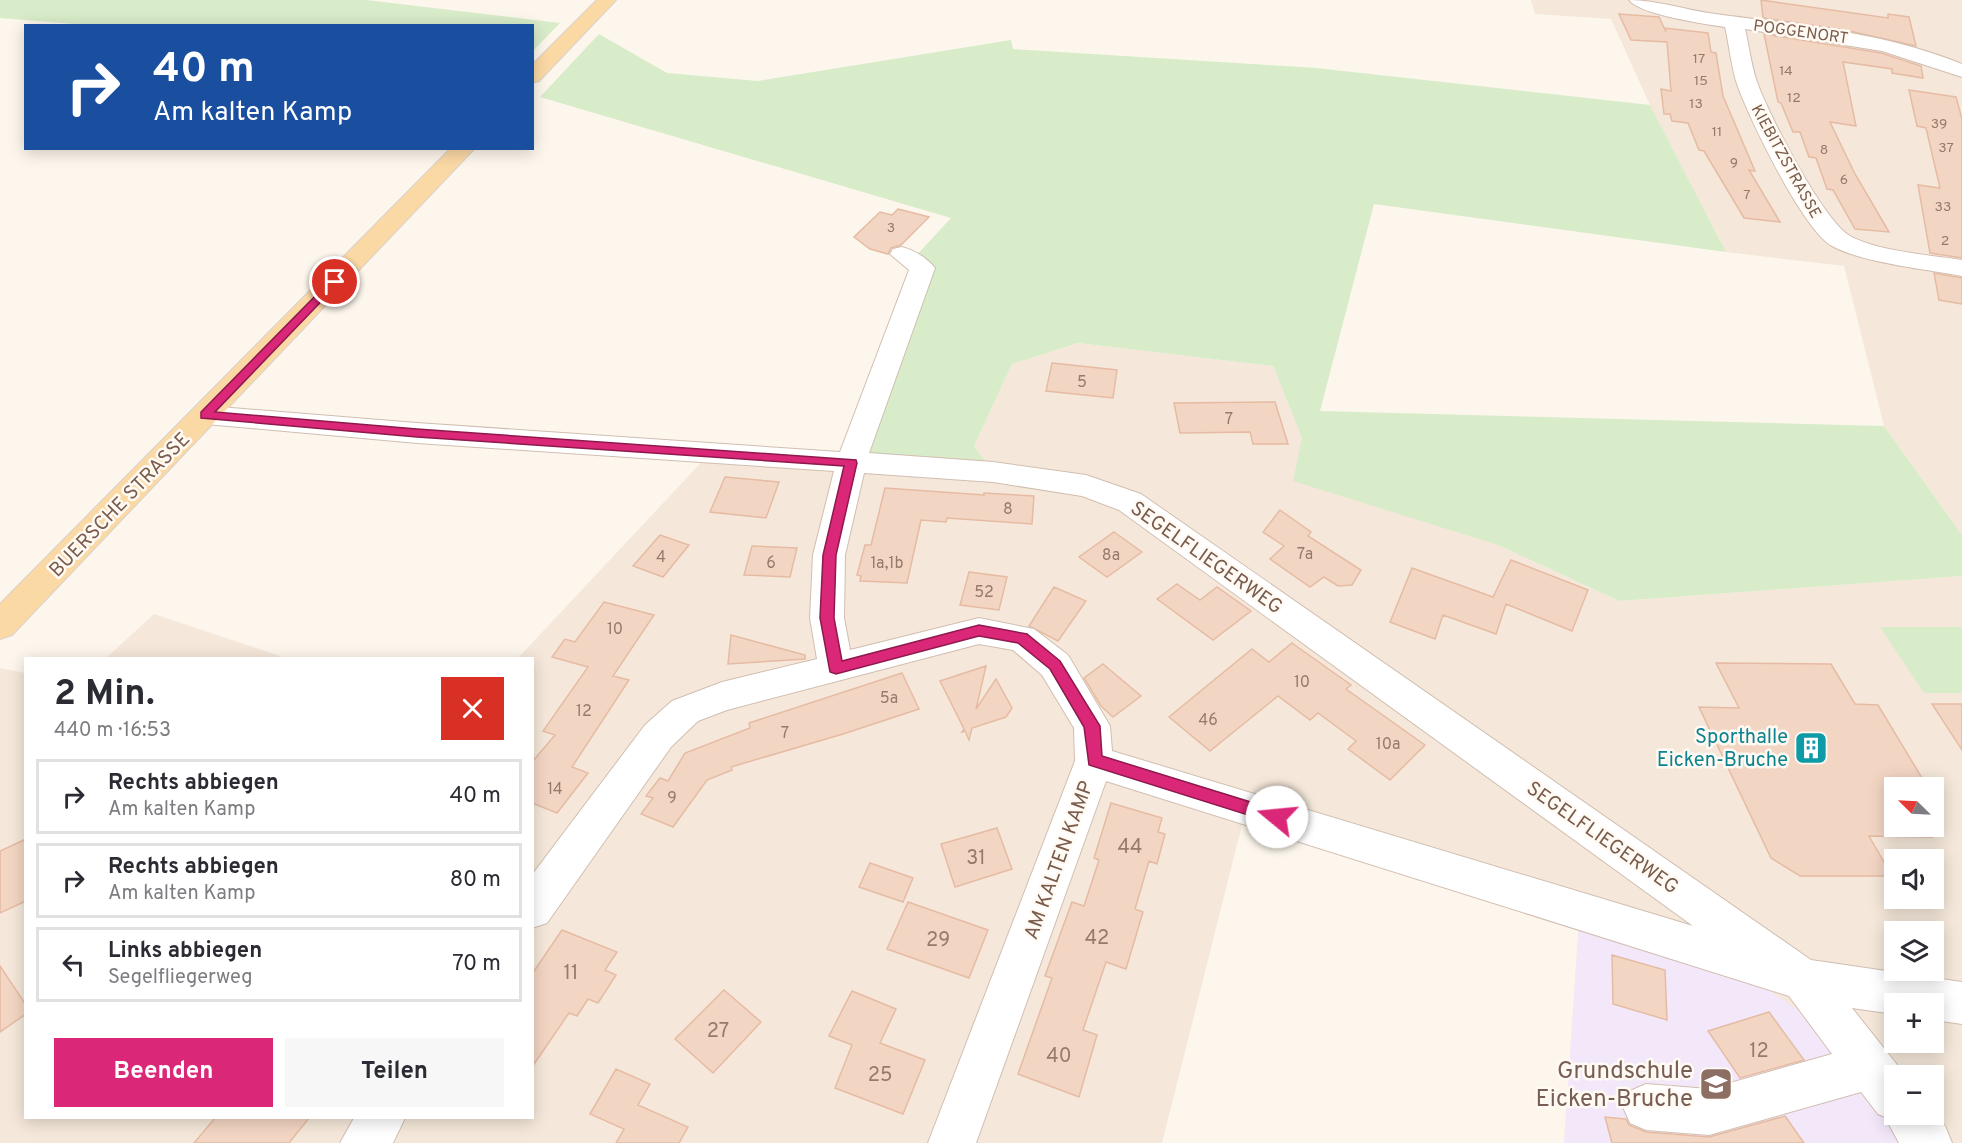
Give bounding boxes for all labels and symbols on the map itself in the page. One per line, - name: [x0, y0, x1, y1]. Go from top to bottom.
- street label: POGGENORT: [1752, 16, 1850, 50]
- house number: 17: [1693, 51, 1705, 68]
- house number: 14: [1779, 63, 1793, 80]
- house number: 15: [1694, 73, 1708, 90]
- house number: 12: [1787, 90, 1801, 107]
- house number: 13: [1689, 96, 1703, 113]
- street label: KIEBITZSTRASSE: [1746, 102, 1825, 222]
- house number: 39: [1931, 116, 1947, 133]
- house number: 11: [1712, 124, 1722, 141]
- house number: 37: [1938, 140, 1954, 157]
- house number: 8: [1820, 142, 1828, 159]
- house number: 9: [1730, 155, 1738, 172]
- house number: 6: [1840, 172, 1848, 189]
- house number: 7: [1743, 187, 1751, 204]
- house number: 33: [1935, 199, 1951, 216]
- house number: 3: [887, 220, 895, 237]
- house number: 2: [1941, 233, 1949, 250]
- pin: [309, 256, 360, 307]
- house number: 5: [1077, 373, 1087, 393]
- house number: 7: [1225, 410, 1233, 430]
- street label: BUERSCHE STRASSE: [44, 427, 196, 583]
- street label: SEGELFLIEGERWEG: [1125, 496, 1287, 621]
- house number: 8: [1003, 500, 1013, 520]
- house number: 7a: [1297, 545, 1313, 565]
- house number: 8a: [1102, 546, 1120, 566]
- house number: 4: [656, 548, 666, 568]
- house number: 6: [766, 554, 776, 574]
- house number: 1a,1b: [871, 554, 903, 574]
- house number: 52: [974, 583, 994, 603]
- house number: 10: [607, 620, 623, 640]
- house number: 10: [1294, 673, 1310, 693]
- house number: 5a: [880, 689, 898, 709]
- house number: 12: [576, 702, 592, 722]
- house number: 46: [1198, 711, 1218, 731]
- house number: 7: [781, 724, 789, 744]
- place label: Sporthalle Eicken-Bruche: [1657, 725, 1788, 774]
- building icon: Sporthalle Eicken-Bruche: [1793, 730, 1829, 766]
- house number: 10a: [1376, 735, 1400, 755]
- street label: SEGELFLIEGERWEG: [1521, 776, 1683, 901]
- north arrow: [1884, 777, 1944, 837]
- street label: AM KALTEN KAMP: [1019, 778, 1101, 944]
- house number: 14: [547, 780, 563, 800]
- position arrow: [1245, 785, 1309, 849]
- house number: 9: [667, 789, 677, 809]
- house number: 44: [1118, 835, 1142, 861]
- house number: 31: [966, 846, 986, 872]
- house number: 42: [1085, 926, 1109, 952]
- house number: 29: [926, 928, 950, 954]
- house number: 11: [564, 961, 578, 987]
- house number: 27: [707, 1019, 729, 1045]
- house number: 12: [1749, 1039, 1769, 1065]
- house number: 40: [1046, 1044, 1072, 1070]
- place label: Grundschule Eicken-Bruche: [1535, 1057, 1693, 1115]
- house number: 25: [868, 1063, 892, 1089]
- school or university icon: Grundschule Eicken-Bruche: [1698, 1066, 1734, 1102]

